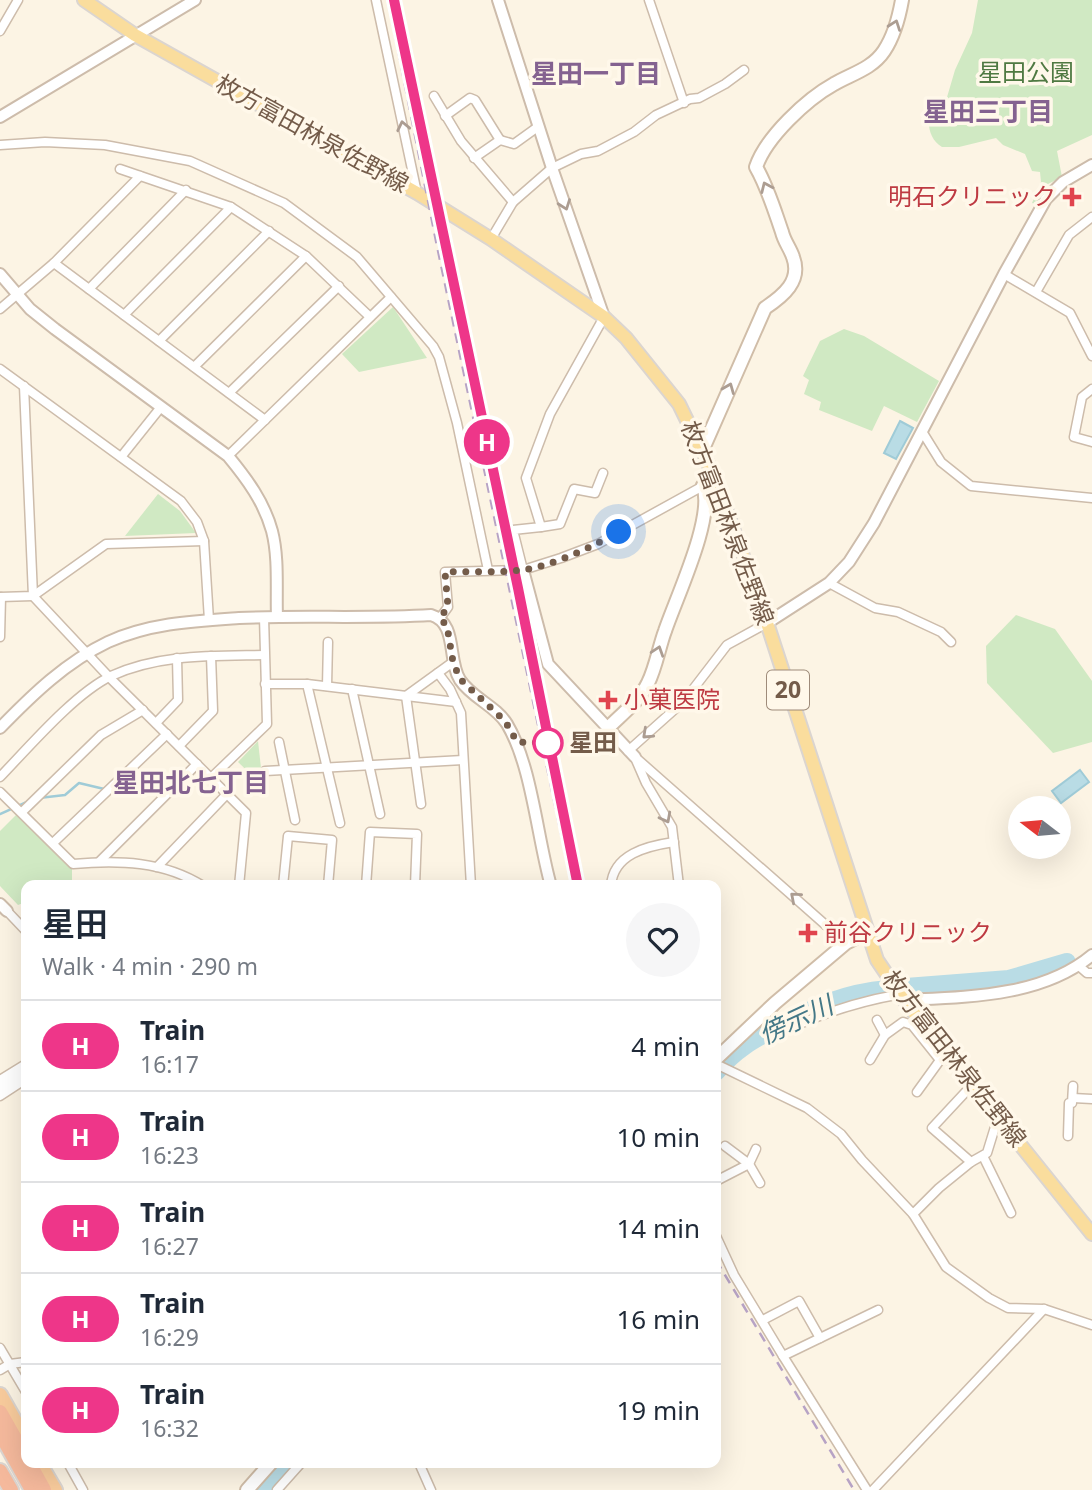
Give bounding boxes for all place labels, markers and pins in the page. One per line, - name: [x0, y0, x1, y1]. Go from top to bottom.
- place label: 明石クリニック: [888, 179, 1056, 212]
- marker: 明石クリニック: [1062, 187, 1082, 207]
- place label: 小菓医院: [624, 682, 720, 715]
- marker: 小菓医院: [598, 690, 618, 710]
- place label: 星田: [569, 725, 617, 758]
- marker: 星田: [533, 728, 563, 758]
- place label: 前谷クリニック: [824, 915, 992, 948]
- marker: 前谷クリニック: [798, 923, 818, 943]

